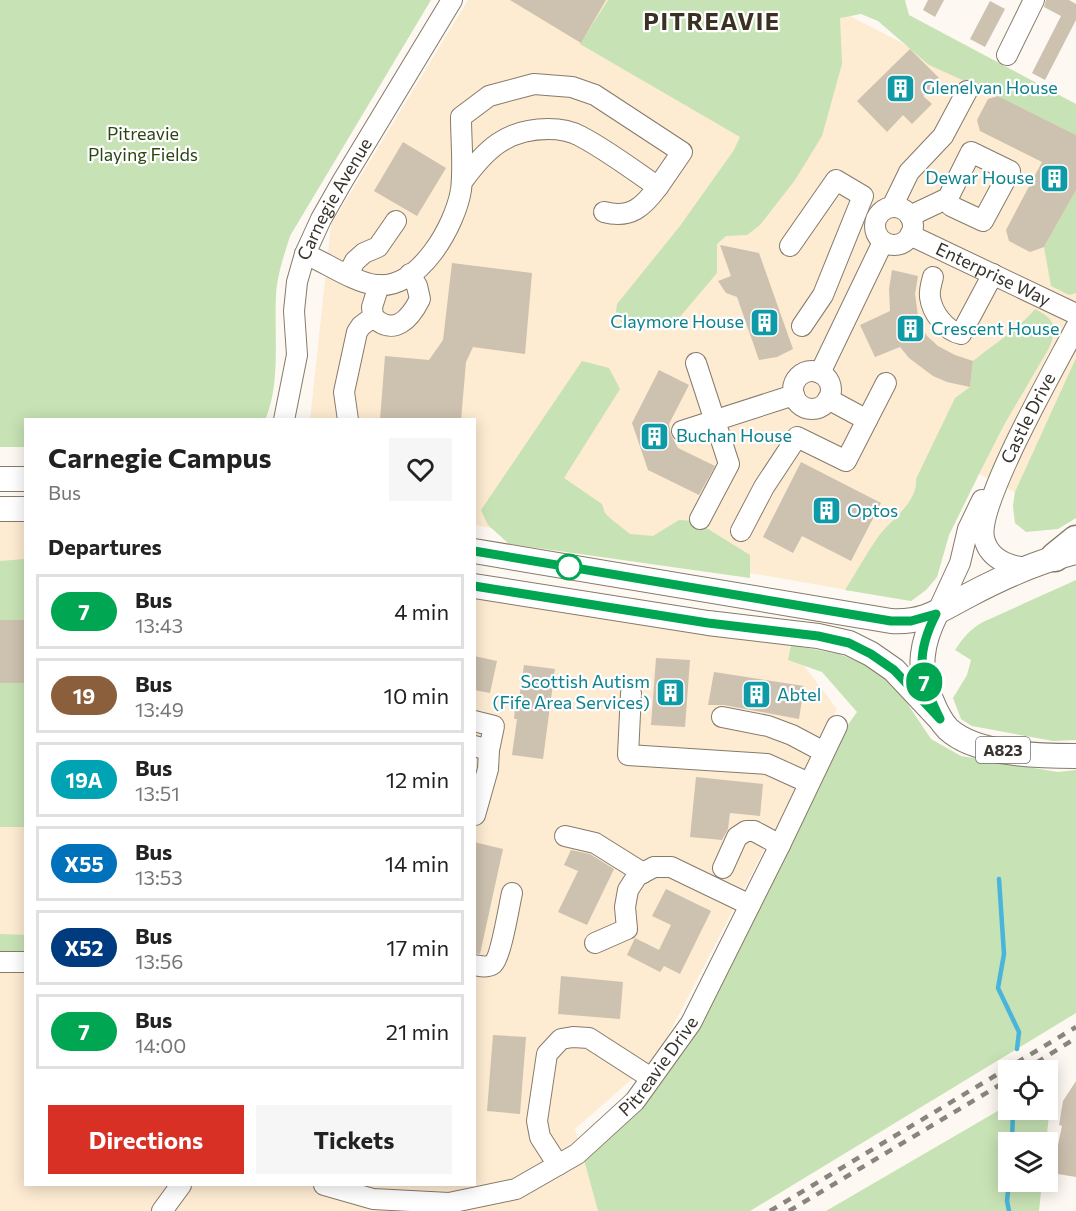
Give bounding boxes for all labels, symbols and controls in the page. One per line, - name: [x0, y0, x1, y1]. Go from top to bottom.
- district label: PITREAVIE: [643, 6, 781, 35]
- building icon: Glenelvan House: [885, 72, 917, 104]
- place label: Glenelvan House: [922, 76, 1058, 98]
- park label: Pitreavie Playing Fields: [88, 122, 198, 165]
- street label: Carnegie Avenue: [292, 134, 376, 263]
- building icon: Dewar House: [1039, 162, 1071, 194]
- place label: Dewar House: [925, 166, 1034, 188]
- street label: Enterprise Way: [933, 237, 1054, 310]
- building icon: Claymore House: [749, 306, 781, 338]
- place label: Claymore House: [610, 310, 744, 332]
- building icon: Crescent House: [894, 313, 926, 345]
- place label: Crescent House: [931, 317, 1059, 339]
- street label: Castle Drive: [995, 369, 1059, 467]
- building icon: Buchan House: [639, 420, 671, 452]
- place label: Buchan House: [676, 424, 792, 446]
- button: heart: [389, 438, 452, 501]
- text: Carnegie Campus: [48, 440, 272, 474]
- text: Bus: [48, 480, 81, 504]
- building icon: Optos: [810, 495, 842, 527]
- place label: Optos: [847, 499, 898, 521]
- text: Departures: [48, 533, 162, 560]
- unlabelled marker: [556, 554, 582, 580]
- text: Bus: [135, 586, 172, 613]
- text: 4 min: [394, 598, 449, 625]
- text: 7: [78, 599, 90, 624]
- text: 13:43: [135, 613, 183, 637]
- line badge: 7: [904, 662, 944, 702]
- text: Bus: [135, 670, 172, 697]
- place label: Scottish Autism (Fife Area Services): [492, 670, 650, 713]
- text: 7: [918, 670, 930, 695]
- building icon: Scottish Autism (Fife Area Services): [655, 676, 687, 708]
- building icon: Abtel: [740, 679, 772, 711]
- text: 10 min: [384, 682, 449, 709]
- text: 19: [73, 683, 95, 708]
- place label: Abtel: [777, 683, 821, 705]
- text: 13:49: [135, 697, 184, 721]
- road number: A823: [976, 737, 1030, 763]
- text: Bus: [135, 754, 172, 781]
- text: 12 min: [386, 766, 449, 793]
- text: 19A: [66, 767, 103, 792]
- text: 13:51: [135, 781, 180, 805]
- text: Bus: [135, 838, 172, 865]
- text: 14 min: [385, 850, 449, 877]
- text: X55: [64, 851, 104, 876]
- text: 13:53: [135, 865, 183, 889]
- text: Bus: [135, 922, 172, 949]
- text: 17 min: [386, 934, 449, 961]
- text: X52: [64, 935, 104, 960]
- text: 13:56: [135, 949, 183, 973]
- text: Bus: [135, 1006, 172, 1033]
- street label: Pitreavie Drive: [614, 1013, 702, 1121]
- text: 21 min: [386, 1018, 449, 1045]
- text: 7: [78, 1019, 90, 1044]
- text: 14:00: [135, 1033, 186, 1057]
- map controls: [998, 1060, 1058, 1192]
- button: locate: [998, 1060, 1058, 1120]
- button: Directions: [48, 1105, 244, 1174]
- button: Tickets: [256, 1105, 452, 1174]
- button: layers: [998, 1132, 1058, 1192]

